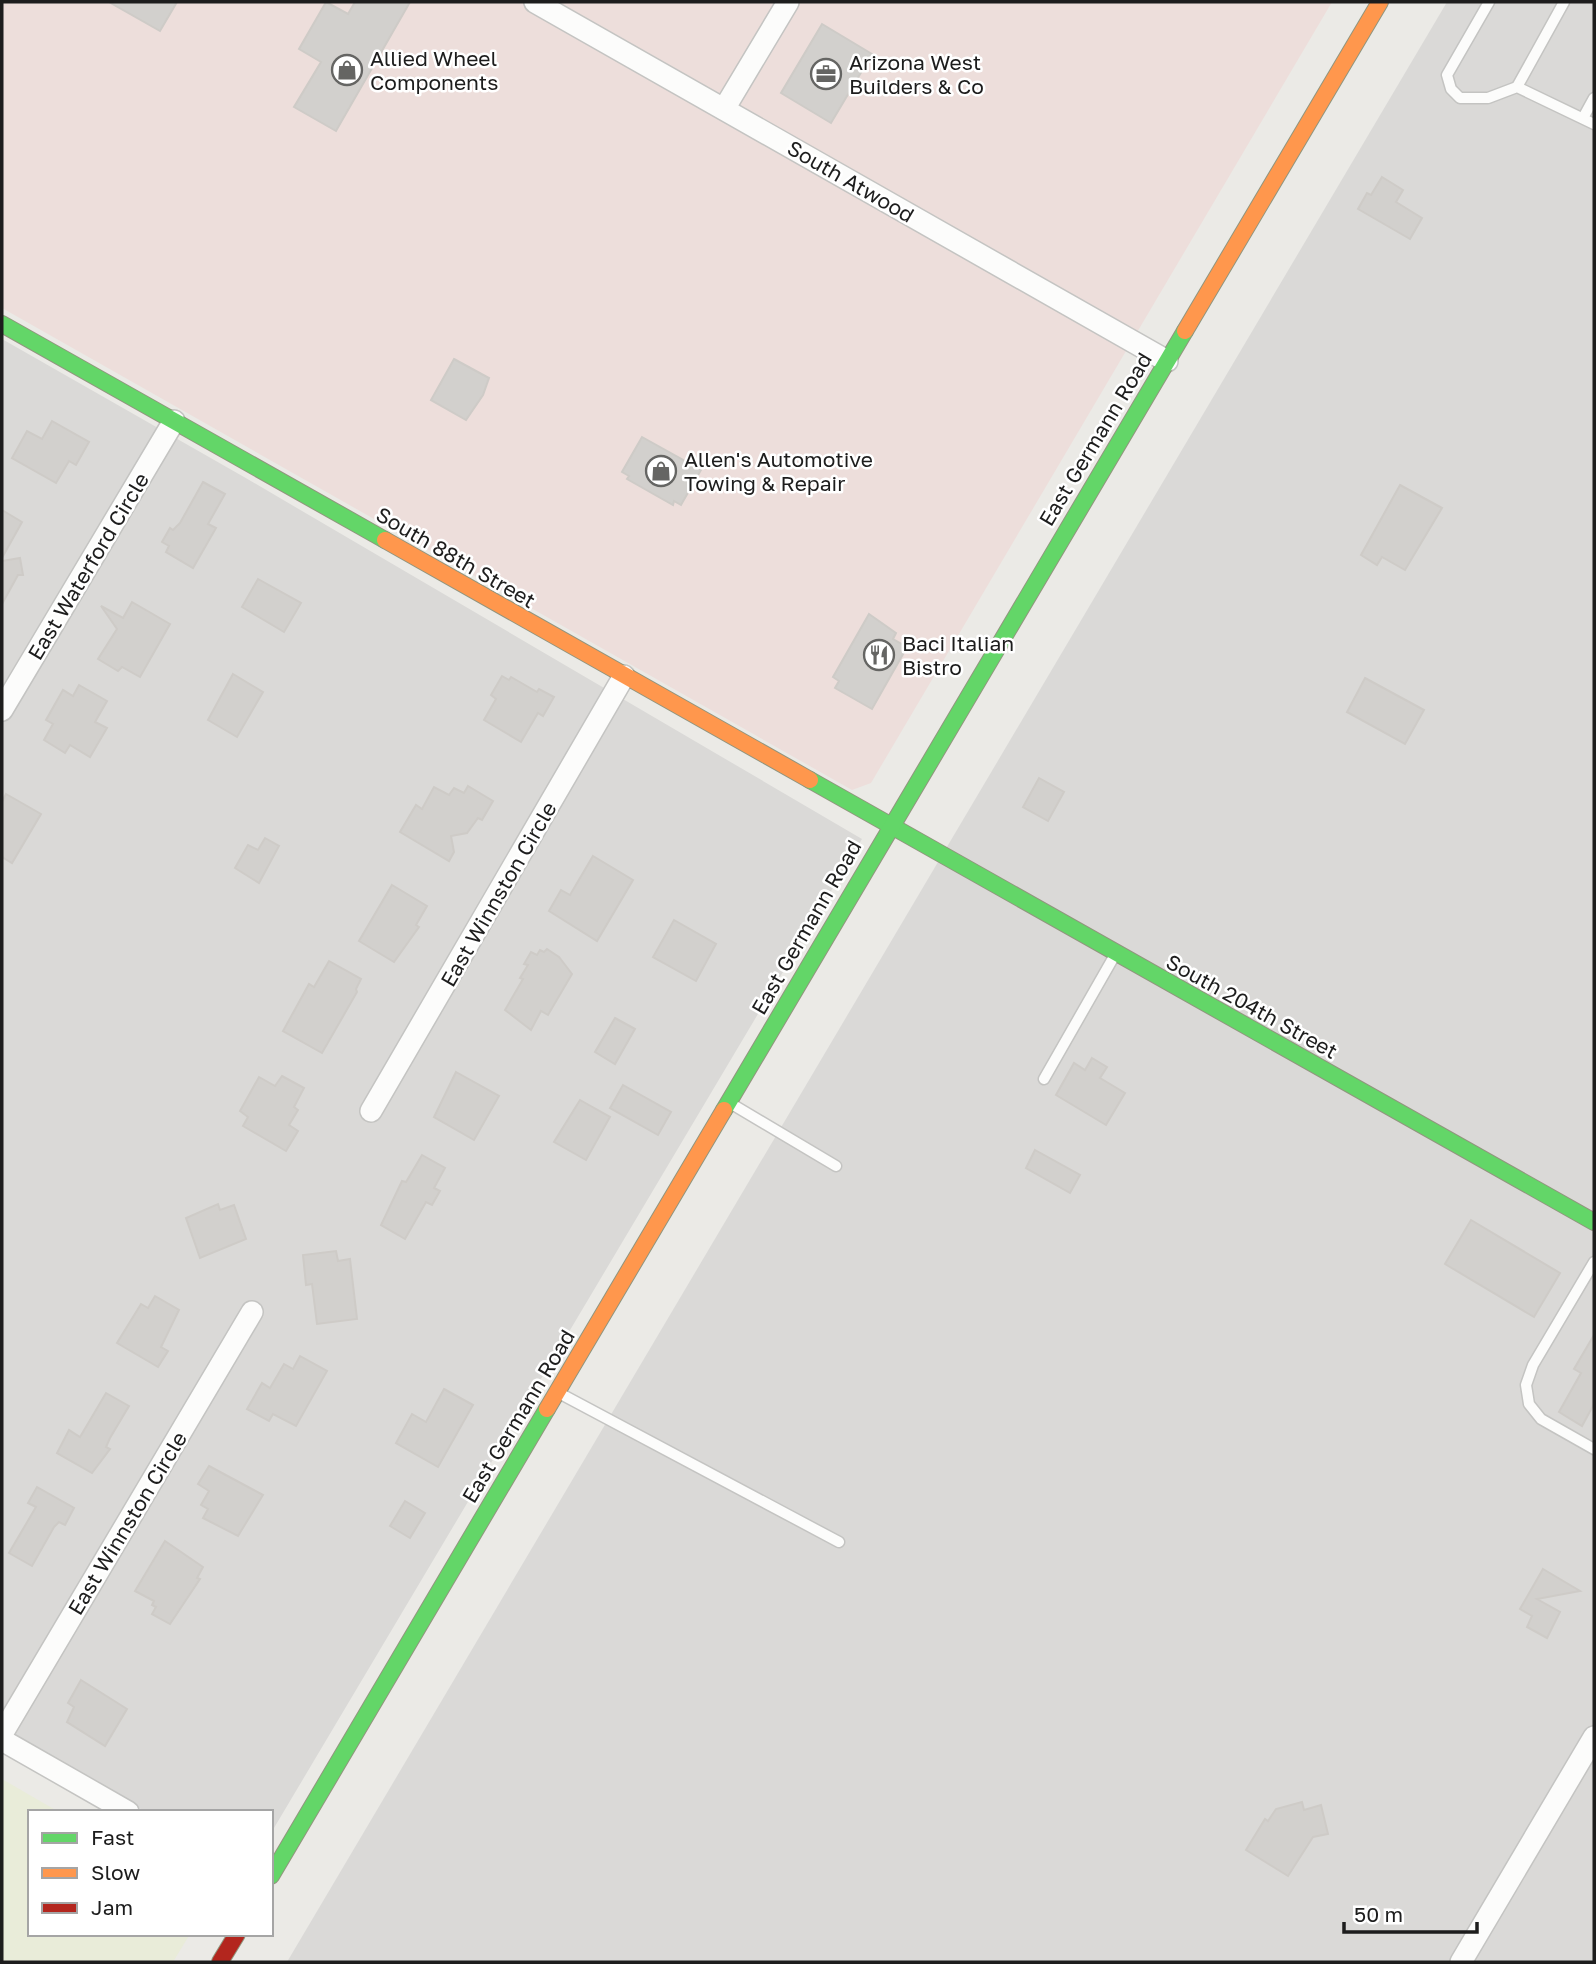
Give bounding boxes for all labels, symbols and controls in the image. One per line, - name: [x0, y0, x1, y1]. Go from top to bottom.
- place label: Allied Wheel Components: [370, 45, 498, 95]
- place label: Arizona West Builders & Co: [849, 49, 984, 99]
- shop icon: Allied Wheel Components: [330, 53, 364, 87]
- office icon: Arizona West Builders & Co: [809, 57, 843, 91]
- street label: South Atwood: [783, 134, 919, 228]
- street label: East Germann Road: [1033, 348, 1157, 530]
- place label: Allen's Automotive Towing & Repair: [684, 446, 873, 496]
- shop icon: Allen's Automotive Towing & Repair: [644, 454, 678, 488]
- street label: East Waterford Circle: [22, 468, 154, 664]
- street label: South 88th Street: [372, 501, 540, 613]
- place label: Baci Italian Bistro: [902, 630, 1014, 680]
- restaurant icon: Baci Italian Bistro: [862, 638, 896, 672]
- street label: East Winnston Circle: [434, 797, 562, 991]
- street label: East Germann Road: [745, 835, 867, 1019]
- street label: South 204th Street: [1162, 948, 1342, 1064]
- street label: East Germann Road: [456, 1325, 580, 1507]
- street label: East Winnston Circle: [62, 1427, 192, 1619]
- legend: [28, 1810, 273, 1936]
- text: Fast: [91, 1824, 134, 1850]
- text: Slow: [91, 1859, 140, 1885]
- scale bar: [1344, 1890, 1477, 1934]
- text: Jam: [91, 1894, 133, 1920]
- text: 50 m: [1354, 1901, 1403, 1927]

